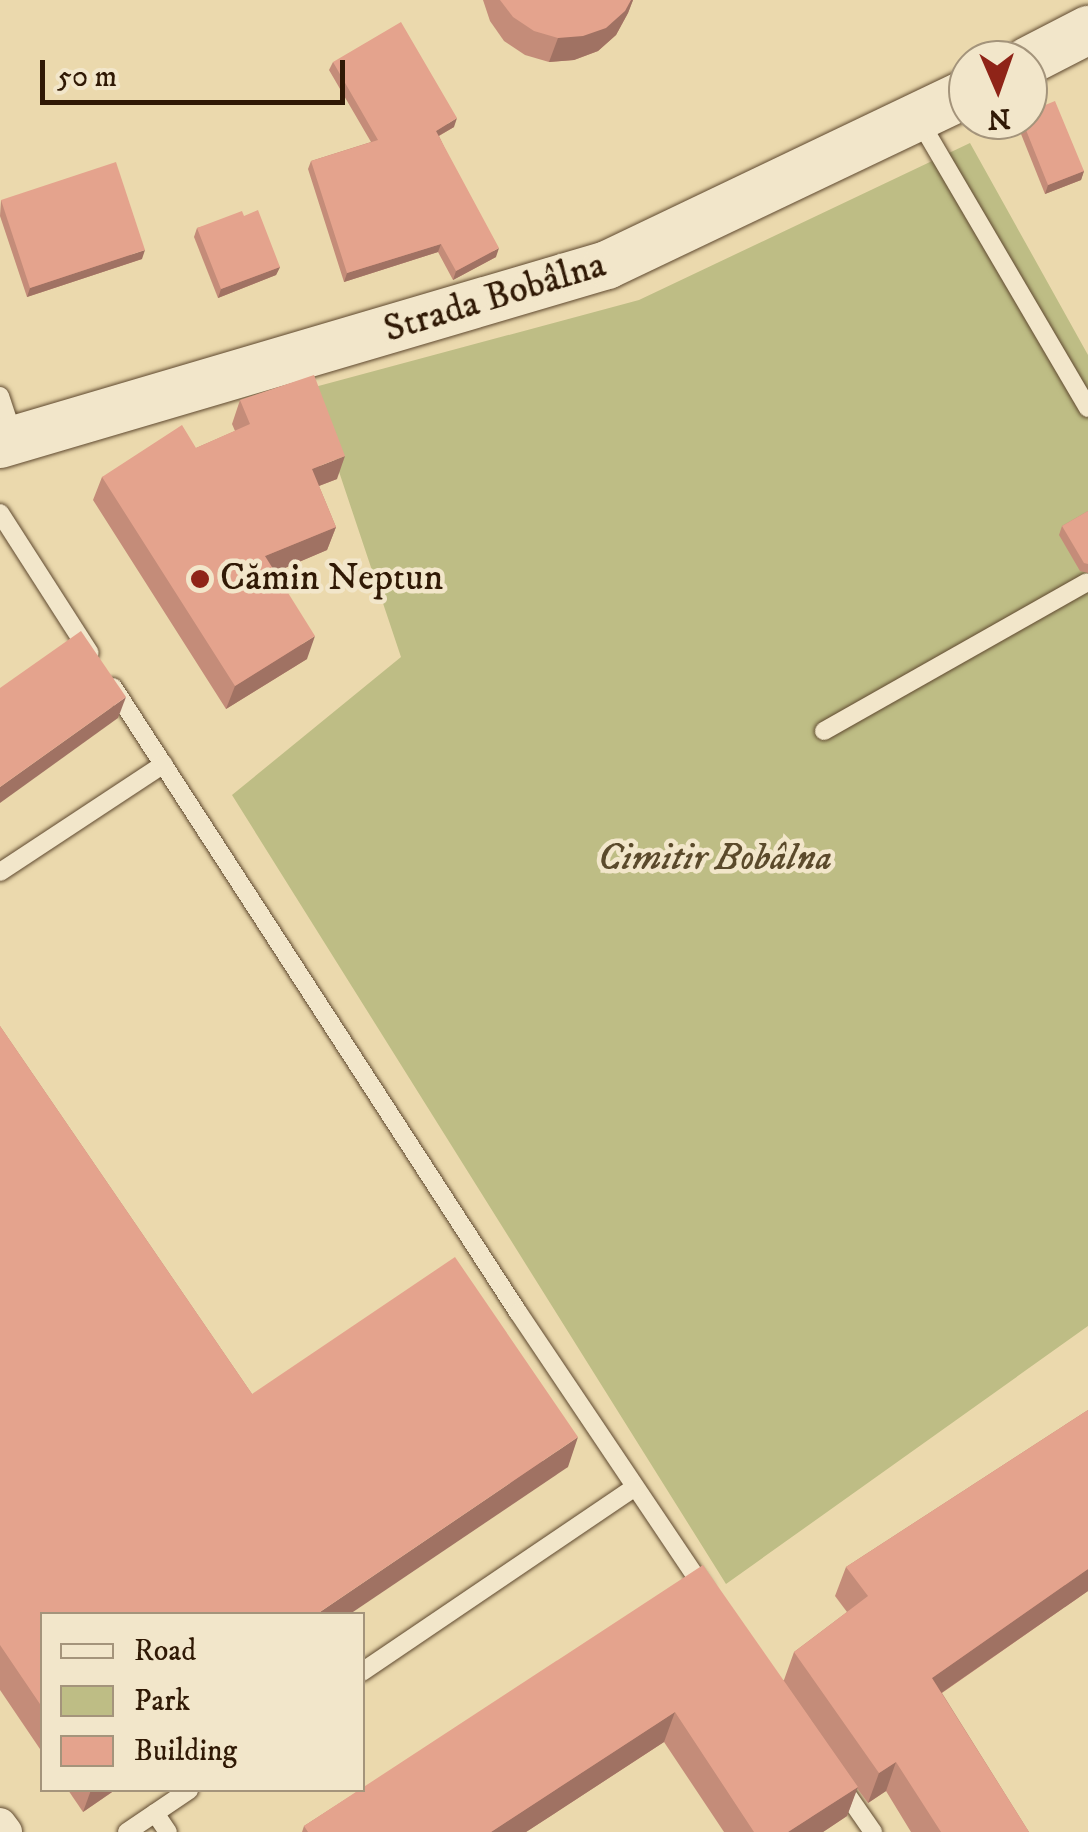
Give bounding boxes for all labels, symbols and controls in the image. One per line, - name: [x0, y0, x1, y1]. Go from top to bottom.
- scale bar: [45, 40, 350, 102]
- north arrow: [948, 40, 1048, 140]
- text: 50 m: [57, 59, 117, 96]
- text: N: [987, 101, 1011, 136]
- street label: Strada Bobâlna: [379, 243, 611, 353]
- place label: Cămin Neptun: [220, 556, 443, 602]
- marker: Cămin Neptun: [189, 568, 211, 590]
- park label: Cimitir Bobâlna: [598, 836, 832, 882]
- legend: [40, 1612, 365, 1792]
- text: Road: [134, 1633, 196, 1670]
- text: Park: [134, 1683, 190, 1720]
- text: Building: [134, 1733, 237, 1770]

